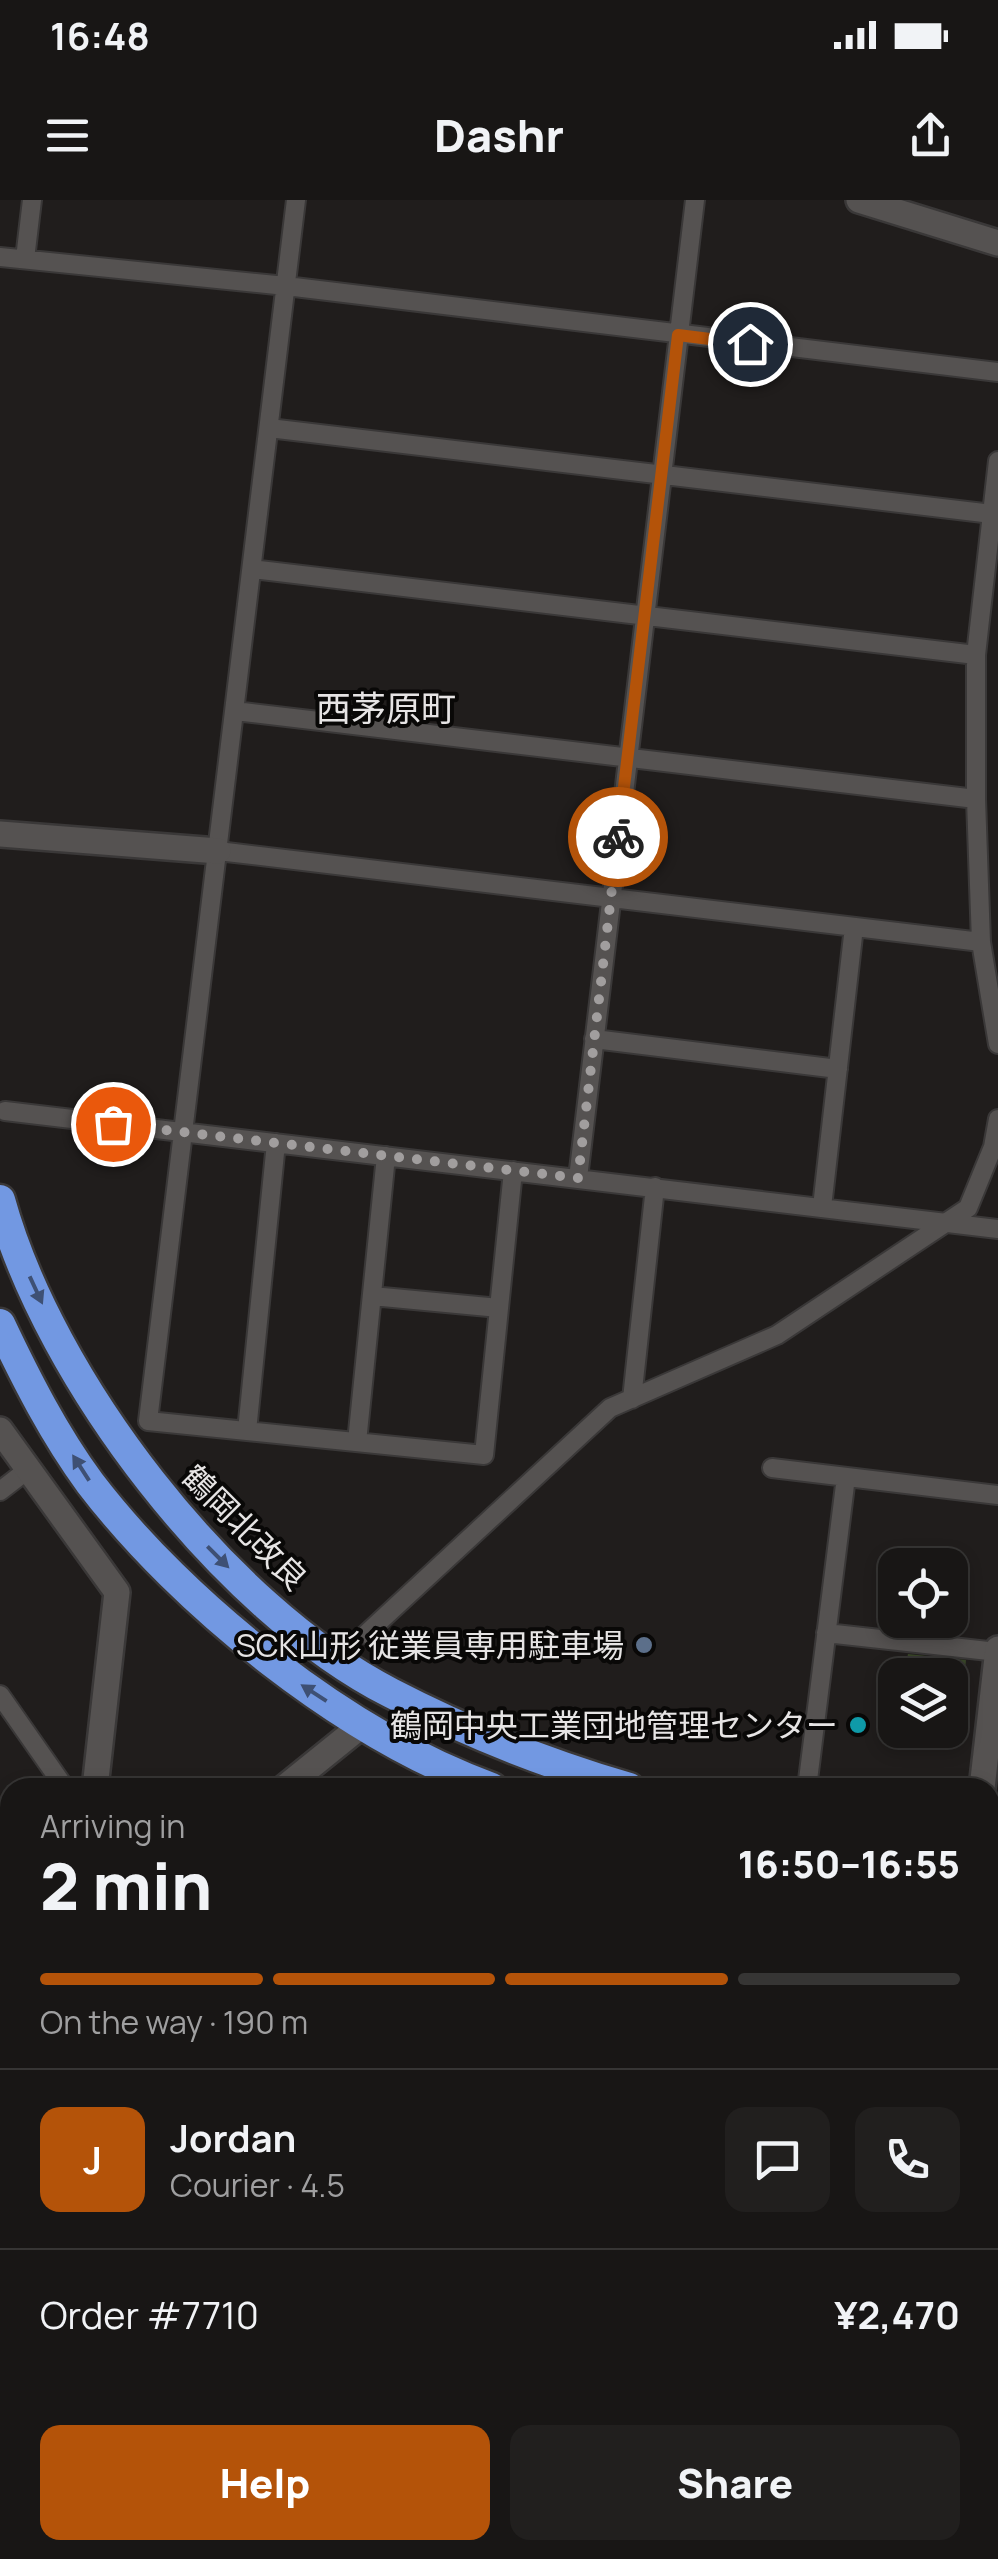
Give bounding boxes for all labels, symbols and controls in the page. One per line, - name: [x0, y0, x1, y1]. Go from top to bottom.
- text: 16:48: [50, 9, 150, 61]
- text: Dashr: [434, 104, 564, 166]
- icon: menu: [40, 108, 95, 163]
- icon: share: [903, 108, 958, 163]
- pin: [708, 302, 793, 387]
- icon: home: [723, 317, 778, 372]
- district label: 西茅原町: [316, 684, 456, 732]
- courier: [568, 787, 668, 887]
- icon: bike: [591, 810, 646, 865]
- pin: [71, 1082, 156, 1167]
- icon: bag: [86, 1097, 141, 1152]
- one-way arrow: [28, 1276, 45, 1305]
- one-way arrow: [73, 1454, 91, 1482]
- street label: 鶴岡北改良: [173, 1455, 317, 1599]
- one-way arrow: [206, 1544, 230, 1568]
- map controls: [878, 1548, 968, 1748]
- button: locate: [878, 1548, 968, 1638]
- place label: SCK山形 従業員専用駐車場: [236, 1623, 624, 1667]
- marker: SCK山形 従業員専用駐車場: [633, 1634, 655, 1656]
- button: layers: [878, 1658, 968, 1748]
- one-way arrow: [300, 1685, 327, 1703]
- place label: 鶴岡中央工業団地管理センター: [390, 1703, 838, 1747]
- marker: 鶴岡中央工業団地管理センター: [847, 1714, 869, 1736]
- text: Arriving in: [40, 1804, 185, 1848]
- text: 16:50–16:55: [738, 1837, 960, 1889]
- text: 2 min: [40, 1841, 212, 1930]
- text: On the way · 190 m: [40, 2000, 308, 2044]
- button: chat: [725, 2107, 830, 2212]
- button: phone: [855, 2107, 960, 2212]
- text: Jordan: [170, 2111, 296, 2163]
- text: J: [83, 2133, 102, 2185]
- text: Courier · 4.5: [170, 2163, 345, 2207]
- text: Order #7710: [40, 2288, 259, 2340]
- text: ¥2,470: [834, 2288, 960, 2340]
- button: Help: [40, 2425, 490, 2540]
- button: Share: [510, 2425, 960, 2540]

